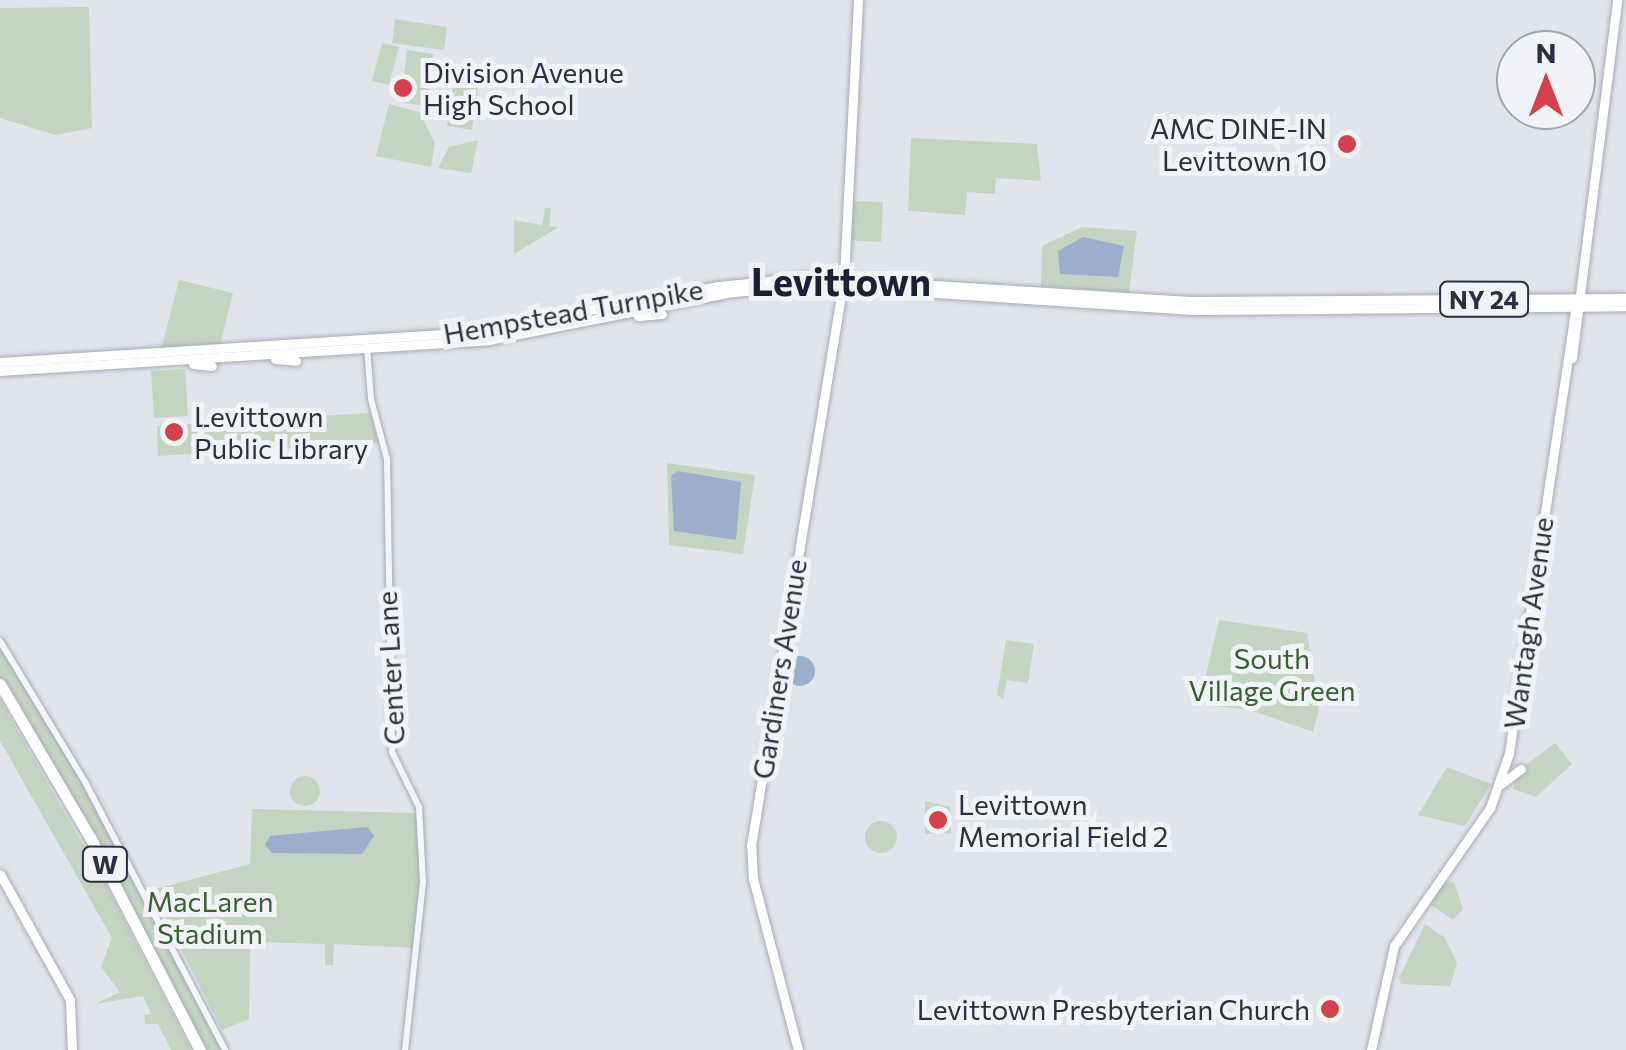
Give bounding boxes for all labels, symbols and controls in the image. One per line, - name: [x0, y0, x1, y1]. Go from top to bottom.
- north arrow: [1496, 30, 1596, 130]
- text: N: [1536, 35, 1557, 69]
- place label: Division Avenue High School: [423, 55, 624, 121]
- marker: Division Avenue High School: [392, 77, 414, 99]
- place label: AMC DINE-IN Levittown 10: [1150, 111, 1327, 177]
- marker: AMC DINE-IN Levittown 10: [1336, 133, 1358, 155]
- district label: Levittown: [751, 258, 931, 304]
- street label: Hempstead Turnpike: [441, 272, 705, 350]
- road number: NY 24: [1439, 279, 1529, 319]
- place label: Levittown Public Library: [194, 399, 368, 465]
- marker: Levittown Public Library: [163, 421, 185, 443]
- street label: Wantagh Avenue: [1496, 515, 1560, 731]
- street label: Gardiners Avenue: [745, 557, 813, 781]
- street label: Center Lane: [369, 590, 411, 746]
- park label: South Village Green: [1188, 641, 1356, 707]
- place label: Levittown Memorial Field 2: [958, 787, 1168, 853]
- marker: Levittown Memorial Field 2: [927, 809, 949, 831]
- road number: W: [80, 844, 130, 884]
- park label: MacLaren Stadium: [146, 884, 274, 950]
- place label: Levittown Presbyterian Church: [917, 992, 1310, 1026]
- marker: Levittown Presbyterian Church: [1319, 998, 1341, 1020]

